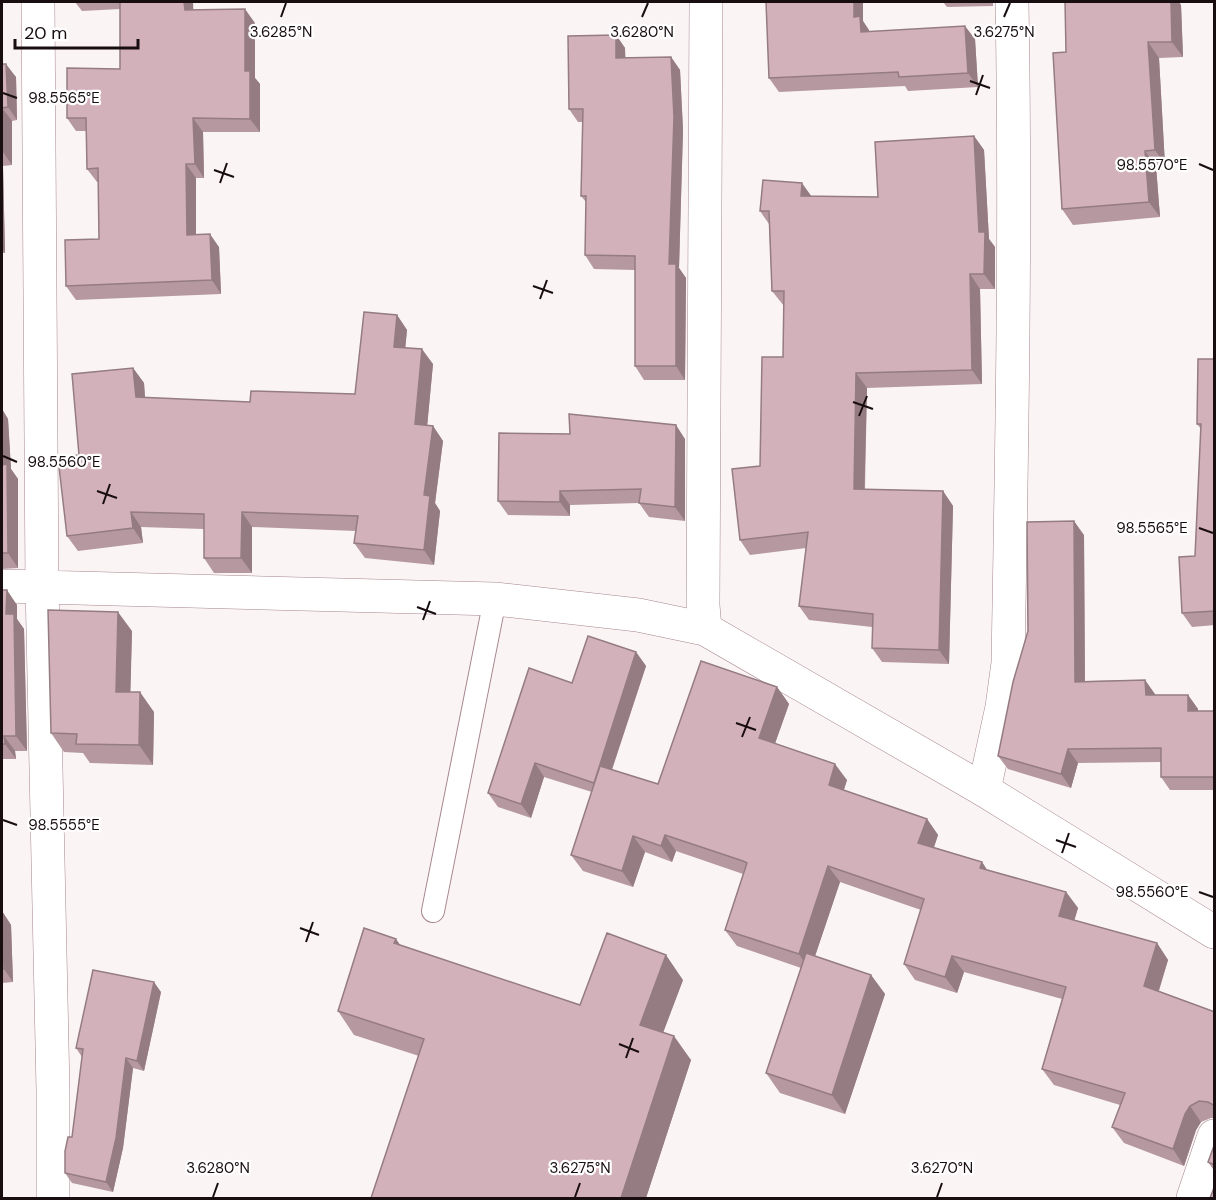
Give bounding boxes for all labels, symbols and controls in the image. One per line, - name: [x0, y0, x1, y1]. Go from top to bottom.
- scale bar: [15, 12, 138, 50]
- text: 20 m: [24, 21, 67, 45]
- text: 3.6285°N: [250, 22, 312, 42]
- text: 3.6280°N: [610, 22, 674, 42]
- text: 3.6275°N: [973, 22, 1035, 42]
- text: 98.5565°E: [28, 88, 100, 108]
- text: 98.5570°E: [1117, 155, 1187, 175]
- text: 98.5560°E: [28, 452, 100, 472]
- text: 98.5565°E: [1116, 518, 1188, 538]
- text: 98.5555°E: [28, 815, 100, 835]
- text: 98.5560°E: [1116, 882, 1188, 902]
- text: 3.6280°N: [186, 1158, 250, 1178]
- text: 3.6275°N: [549, 1158, 611, 1178]
- text: 3.6270°N: [911, 1158, 973, 1178]

